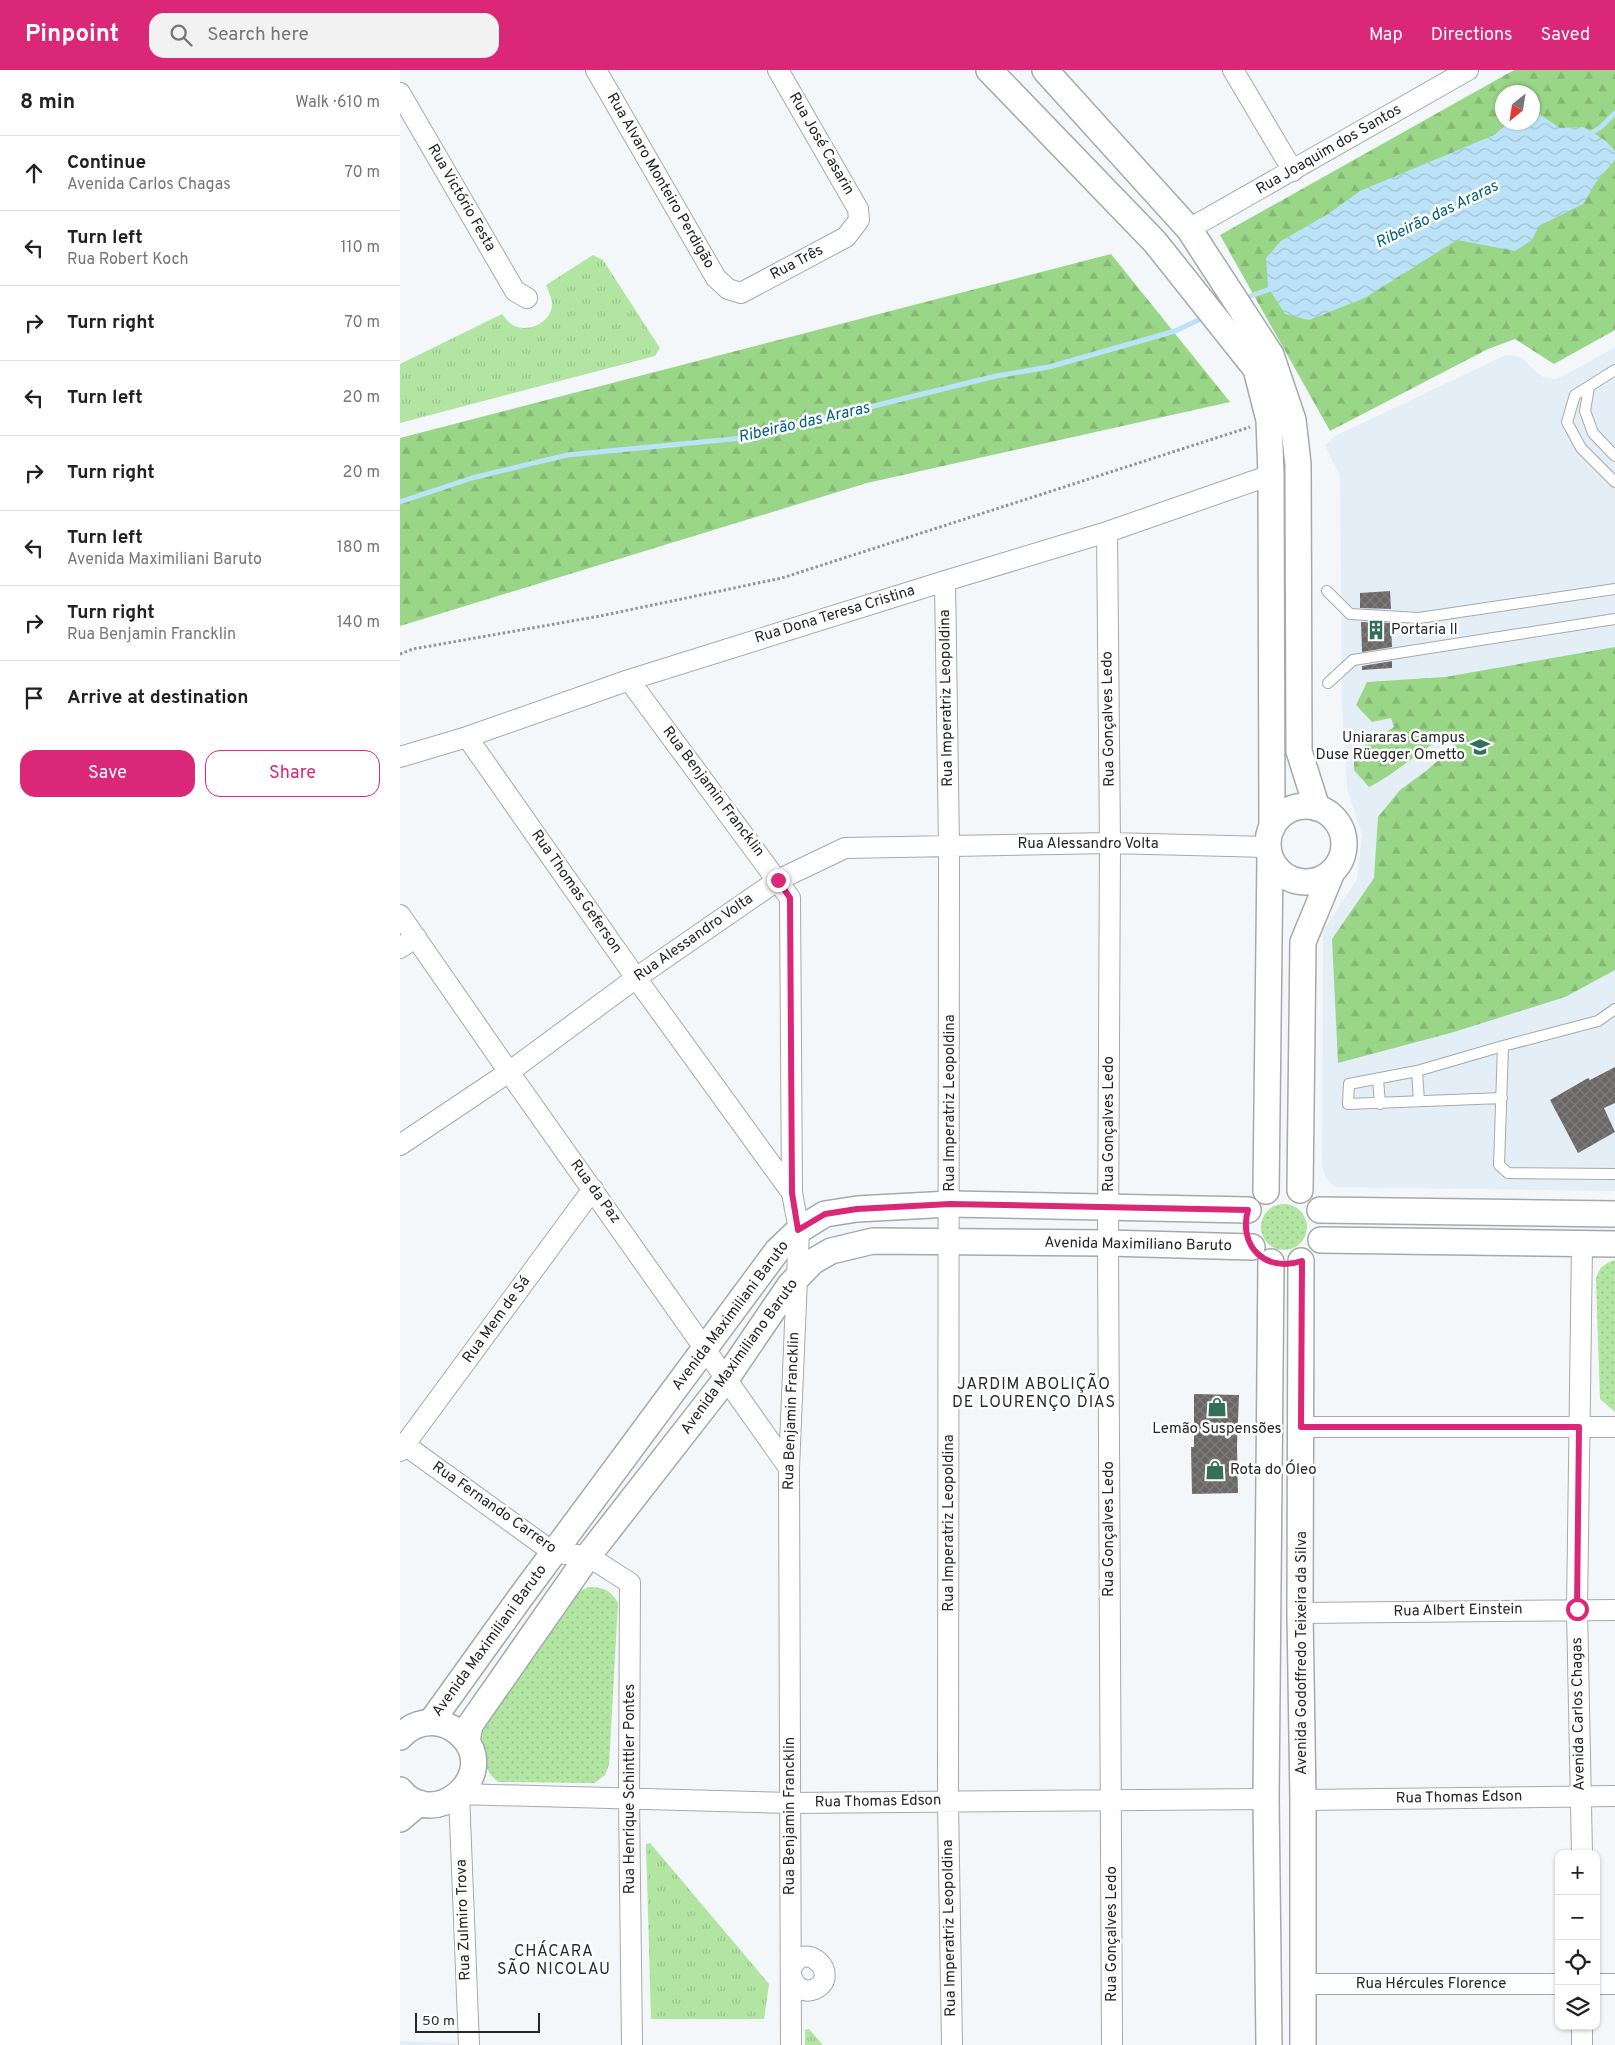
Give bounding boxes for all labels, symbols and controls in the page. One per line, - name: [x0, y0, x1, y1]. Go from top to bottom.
- search box: [149, 13, 499, 58]
- text: Pinpoint: [25, 20, 119, 50]
- icon: search: [167, 21, 195, 49]
- text: Search here: [207, 23, 309, 47]
- text: Map: [1369, 24, 1403, 47]
- text: Directions: [1431, 24, 1513, 47]
- text: Saved: [1541, 24, 1590, 47]
- north arrow: [1495, 85, 1540, 130]
- text: 8 min: [20, 89, 75, 116]
- street label: Rua José Casarin: [784, 89, 858, 199]
- street label: Rua Alvaro Monteiro Perdigão: [602, 90, 718, 272]
- text: Walk · 610 m: [295, 93, 380, 113]
- street label: Rua Joaquim dos Santos: [1253, 101, 1405, 199]
- street label: Rua Victório Festa: [423, 141, 499, 255]
- text: Continue: [67, 151, 146, 175]
- icon: ahead: [20, 159, 48, 187]
- text: 70 m: [345, 163, 380, 183]
- text: Avenida Carlos Chagas: [67, 175, 231, 195]
- water label: Ribeirão das Araras: [1372, 176, 1502, 253]
- text: Turn left: [67, 226, 143, 250]
- icon: left: [20, 234, 48, 262]
- text: 110 m: [340, 238, 380, 258]
- street label: Rua Três: [767, 241, 827, 285]
- text: Rua Robert Koch: [67, 250, 189, 270]
- icon: right: [20, 309, 48, 337]
- text: Turn right: [67, 311, 155, 335]
- text: 70 m: [345, 313, 380, 333]
- icon: left: [20, 384, 48, 412]
- text: Turn left: [67, 386, 143, 410]
- text: 20 m: [343, 388, 380, 408]
- water label: Ribeirão das Araras: [736, 398, 872, 448]
- icon: right: [20, 459, 48, 487]
- text: Turn right: [67, 461, 155, 485]
- text: 20 m: [343, 463, 380, 483]
- text: Turn left: [67, 526, 143, 550]
- icon: left: [20, 534, 48, 562]
- text: 180 m: [337, 538, 380, 558]
- text: Avenida Maximiliani Baruto: [67, 550, 262, 570]
- street label: Rua Dona Teresa Cristina: [753, 582, 917, 648]
- text: Turn right: [67, 601, 155, 625]
- icon: right: [20, 609, 48, 637]
- street label: Rua Imperatriz Leopoldina: [936, 609, 958, 787]
- text: 140 m: [337, 613, 380, 633]
- building icon: Portaria II: [1365, 619, 1387, 641]
- place label: Portaria II: [1391, 621, 1458, 640]
- text: Rua Benjamin Francklin: [67, 625, 236, 645]
- street label: Rua Gonçalves Ledo: [1098, 651, 1120, 787]
- icon: arrive: [20, 684, 48, 712]
- text: Arrive at destination: [67, 686, 248, 710]
- street label: Rua Benjamin Francklin: [658, 723, 768, 861]
- place label: Uniararas Campus Duse Rüegger Ometto: [1316, 729, 1465, 765]
- school or university icon: Uniararas Campus Duse Rüegger Ometto: [1469, 736, 1491, 758]
- button: Save: [20, 750, 195, 797]
- button: Share: [205, 750, 380, 797]
- street label: Rua Thomas Geferson: [526, 827, 626, 957]
- street label: Rua Alessandro Volta: [1017, 835, 1159, 854]
- route end: [767, 869, 790, 892]
- street label: Rua Alessandro Volta: [631, 890, 757, 986]
- street label: Rua Imperatriz Leopoldina: [941, 1014, 960, 1192]
- street label: Rua Gonçalves Ledo: [1100, 1056, 1119, 1192]
- street label: Rua da Paz: [566, 1156, 624, 1228]
- street label: Avenida Maximiliano Baruto: [1044, 1234, 1232, 1256]
- street label: Avenida Maximiliani Baruto: [668, 1237, 794, 1395]
- street label: Rua Mem de Sá: [459, 1273, 535, 1367]
- street label: Avenida Maximiliano Baruto: [677, 1276, 803, 1438]
- street label: Rua Benjamin Francklin: [780, 1331, 804, 1491]
- district label: JARDIM ABOLIÇÃO DE LOURENÇO DIAS: [952, 1372, 1116, 1413]
- shop icon: Lemão Suspensões: [1206, 1396, 1228, 1418]
- place label: Lemão Suspensões: [1152, 1420, 1282, 1439]
- street label: Rua Imperatriz Leopoldina: [940, 1434, 959, 1612]
- street label: Rua Fernando Carrero: [428, 1458, 560, 1558]
- shop icon: Rota do Óleo: [1204, 1459, 1226, 1481]
- place label: Rota do Óleo: [1230, 1459, 1317, 1480]
- street label: Rua Gonçalves Ledo: [1100, 1461, 1119, 1597]
- street label: Avenida Godoffredo Teixeira da Silva: [1293, 1531, 1312, 1775]
- street label: Avenida Maximiliani Baruto: [429, 1561, 551, 1721]
- route start: [1566, 1598, 1589, 1621]
- street label: Rua Albert Einstein: [1393, 1600, 1523, 1622]
- street label: Avenida Carlos Chagas: [1568, 1637, 1590, 1791]
- street label: Rua Henrique Schinttler Pontes: [621, 1684, 640, 1894]
- street label: Rua Benjamin Francklin: [781, 1737, 800, 1895]
- street label: Rua Thomas Edson: [1396, 1787, 1522, 1809]
- street label: Rua Thomas Edson: [815, 1791, 941, 1813]
- street label: Rua Imperatriz Leopoldina: [939, 1839, 961, 2017]
- map controls: [1555, 1850, 1600, 2030]
- button: +: [1555, 1850, 1600, 1895]
- street label: Rua Zulmiro Trova: [452, 1859, 476, 1981]
- street label: Rua Gonçalves Ledo: [1103, 1866, 1122, 2002]
- button: −: [1555, 1895, 1600, 1940]
- district label: CHÁCARA SÃO NICOLAU: [497, 1940, 611, 1980]
- button: locate: [1555, 1940, 1600, 1985]
- street label: Rua Hércules Florence: [1356, 1975, 1506, 1994]
- button: layers: [1555, 1985, 1600, 2030]
- scale bar: [415, 2010, 540, 2033]
- text: 50 m: [422, 2013, 455, 2030]

